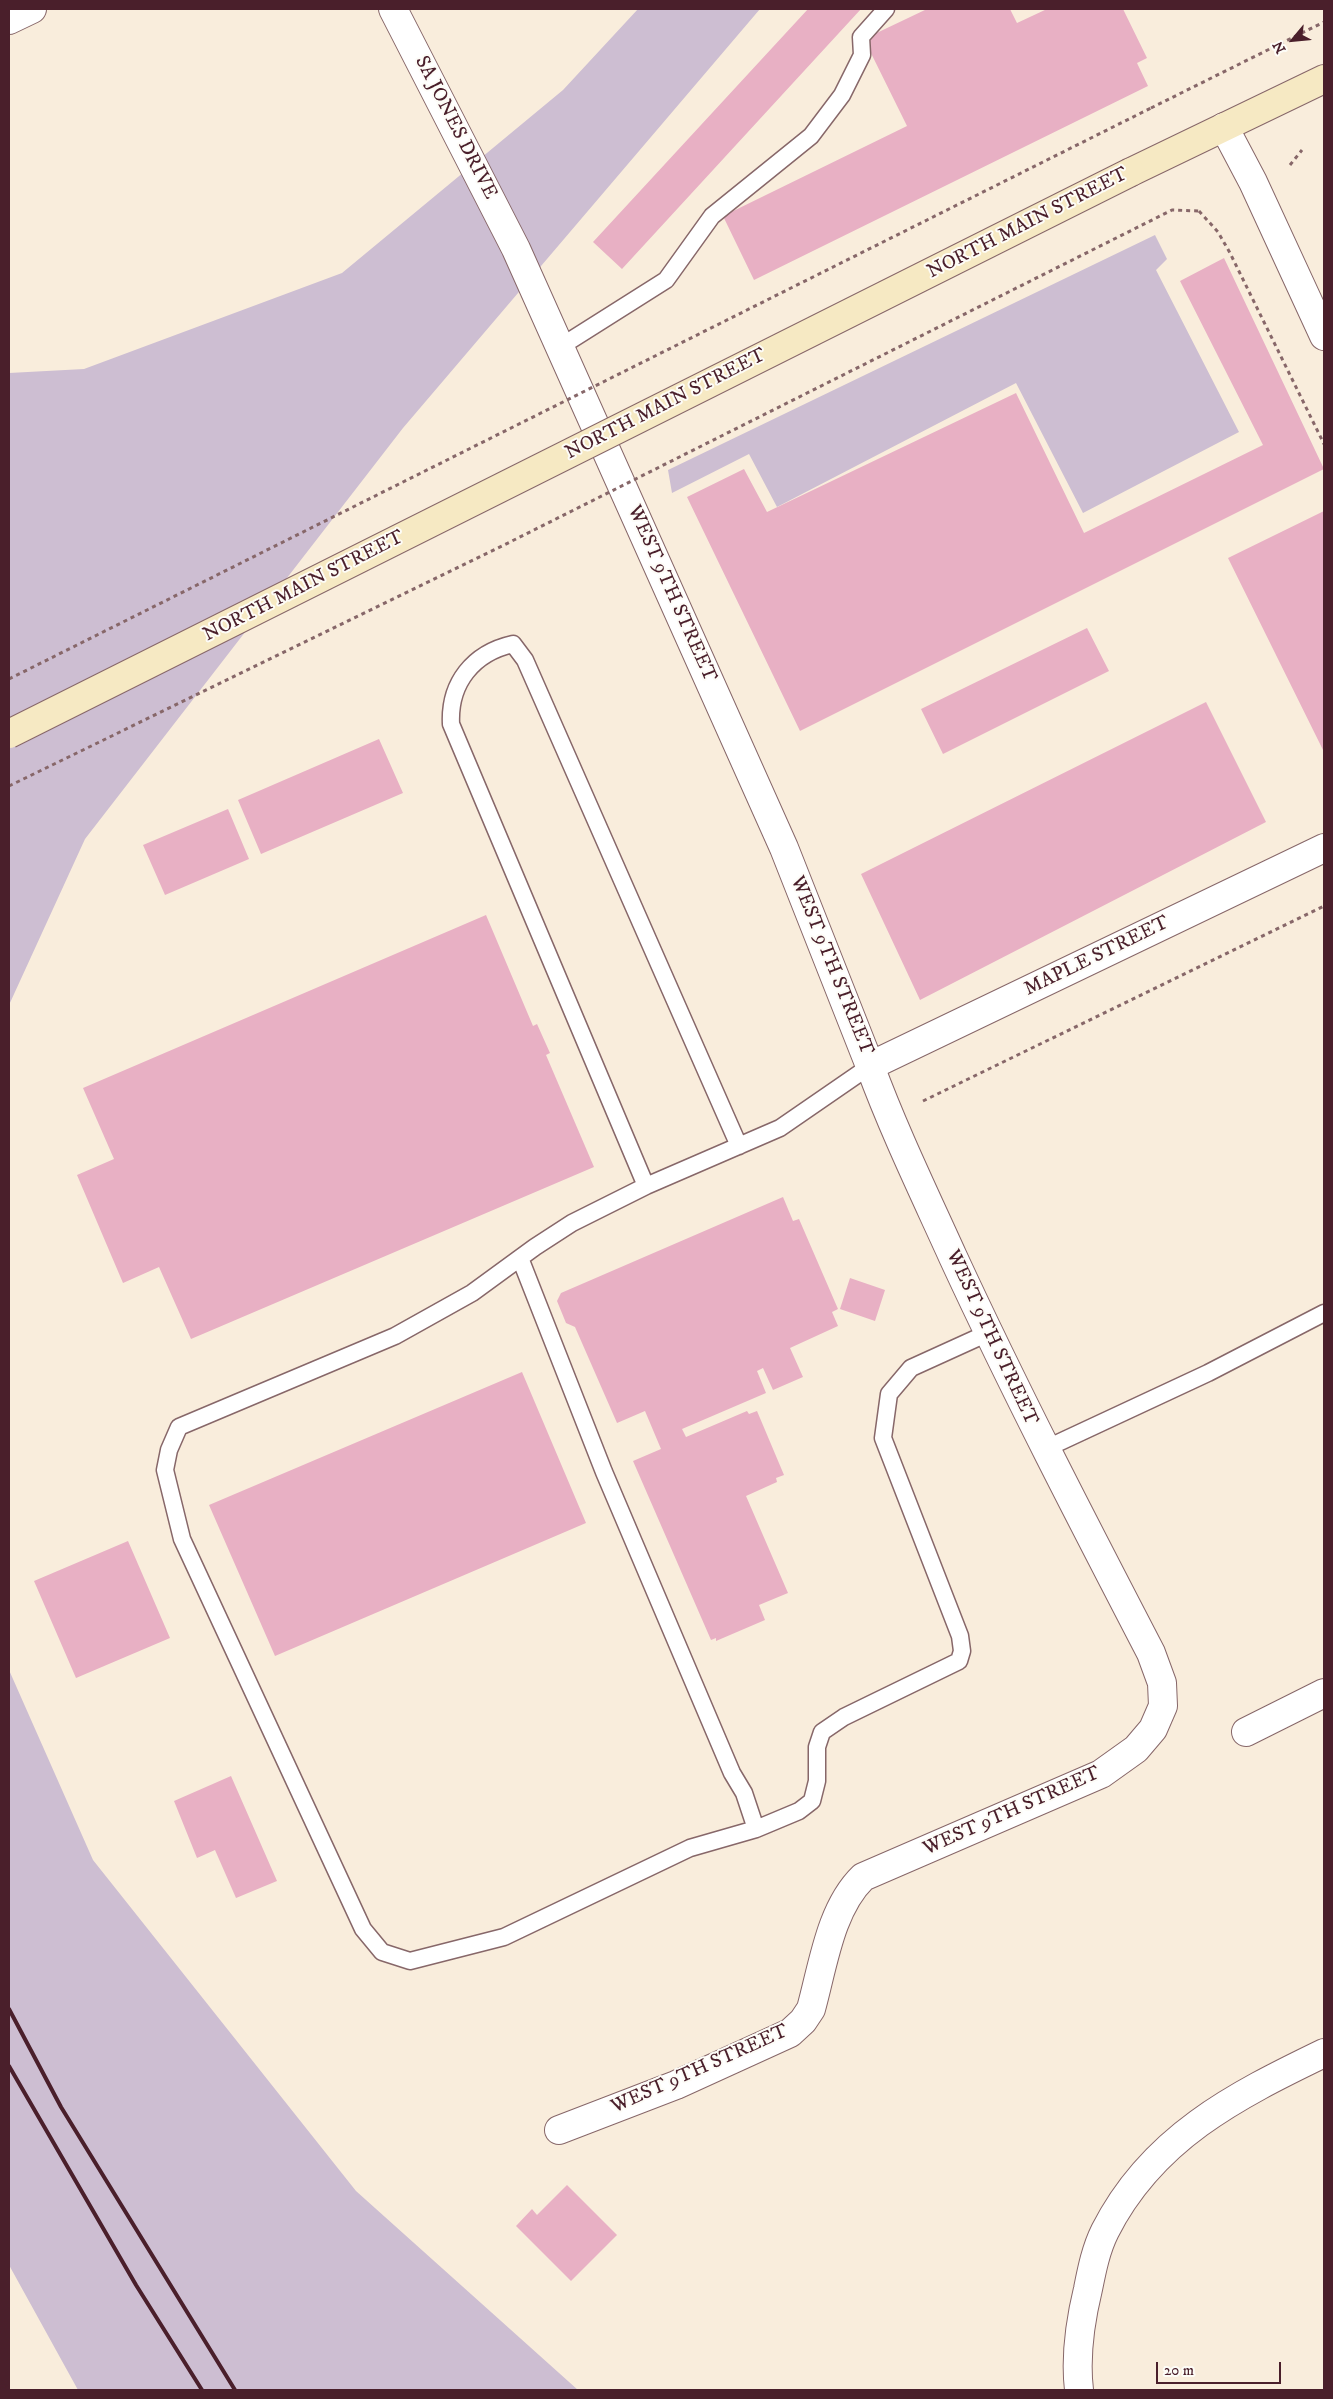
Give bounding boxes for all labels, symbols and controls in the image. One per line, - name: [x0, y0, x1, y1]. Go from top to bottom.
- north arrow: [1268, 15, 1318, 65]
- text: N: [1269, 38, 1290, 56]
- street label: SA JONES DRIVE: [409, 52, 501, 204]
- street label: NORTH MAIN STREET: [924, 163, 1132, 285]
- street label: NORTH MAIN STREET: [562, 344, 770, 466]
- street label: WEST 9TH STREET: [621, 502, 721, 686]
- street label: NORTH MAIN STREET: [200, 526, 408, 648]
- street label: WEST 9TH STREET: [784, 873, 878, 1059]
- street label: MAPLE STREET: [1021, 912, 1173, 1002]
- street label: WEST 9TH STREET: [940, 1246, 1042, 1430]
- street label: WEST 9TH STREET: [920, 1762, 1104, 1862]
- street label: WEST 9TH STREET: [608, 2020, 792, 2120]
- scale bar: [1158, 2352, 1283, 2384]
- text: 20 m: [1164, 2361, 1194, 2380]

